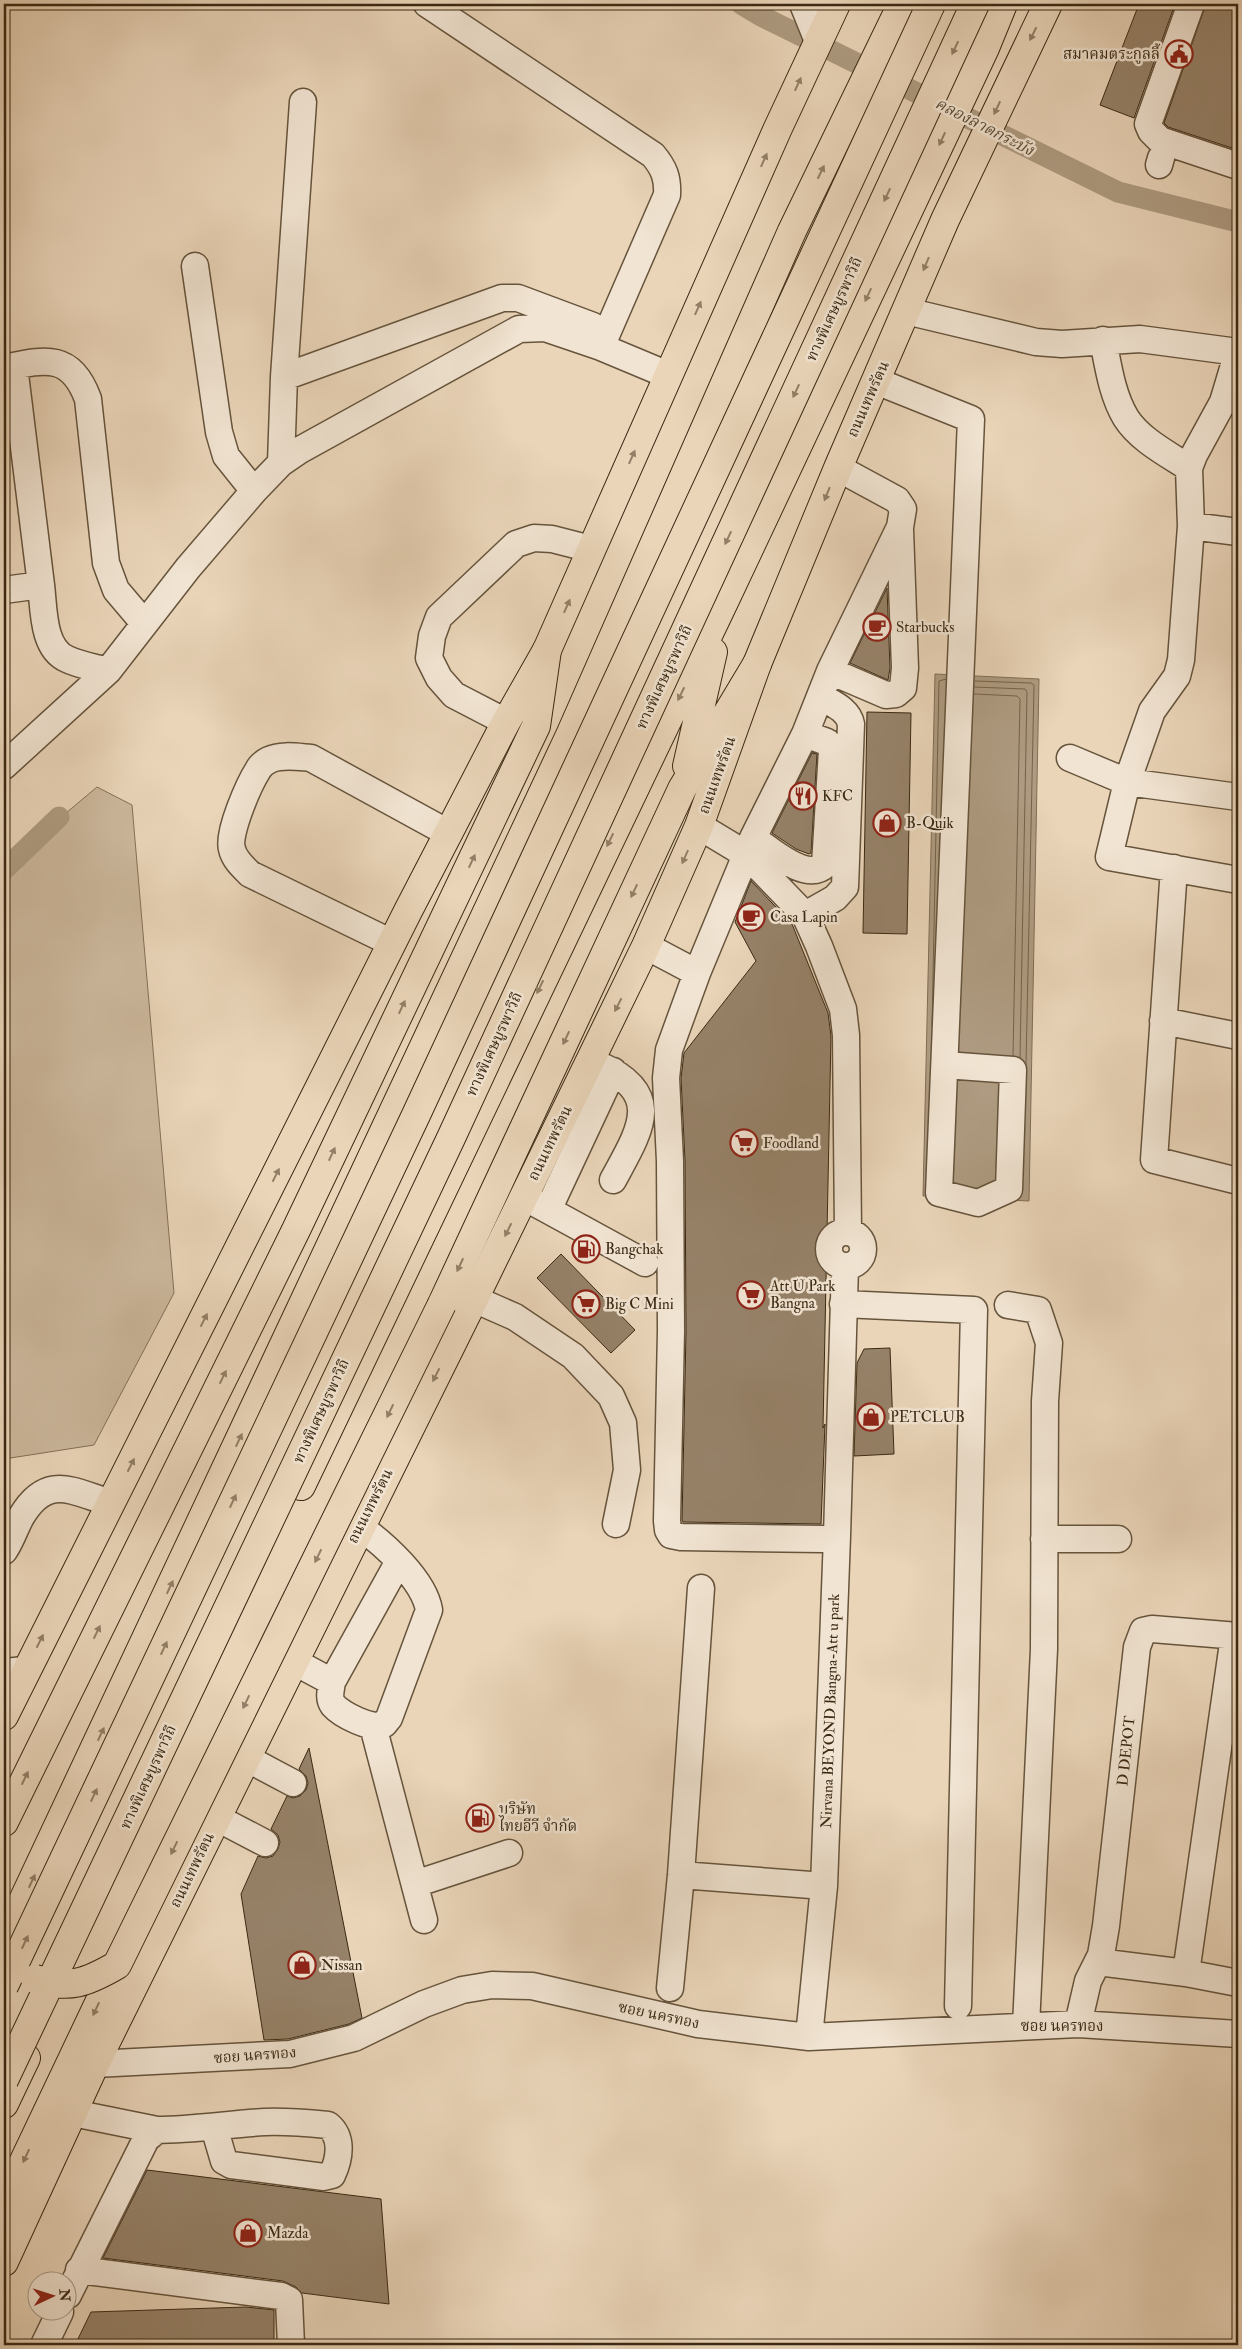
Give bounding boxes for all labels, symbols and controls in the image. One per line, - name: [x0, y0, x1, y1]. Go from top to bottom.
- one-way arrow: [1029, 27, 1037, 41]
- public building icon: สมาคมตระกูลลี้: [1164, 39, 1194, 69]
- one-way arrow: [950, 41, 958, 55]
- place label: สมาคมตระกูลลี้: [1063, 43, 1161, 64]
- one-way arrow: [795, 77, 803, 91]
- water label: คลองลาดกระบัง: [932, 93, 1038, 161]
- one-way arrow: [993, 101, 1001, 115]
- one-way arrow: [937, 132, 945, 146]
- one-way arrow: [760, 153, 768, 167]
- one-way arrow: [817, 165, 825, 179]
- one-way arrow: [882, 188, 891, 203]
- street label: ทางพิเศษบูรพาวิถี: [802, 254, 867, 364]
- one-way arrow: [921, 257, 929, 272]
- one-way arrow: [864, 288, 873, 303]
- one-way arrow: [694, 301, 702, 315]
- street label: ถนนเทพรัตน: [843, 358, 894, 440]
- one-way arrow: [792, 384, 800, 398]
- one-way arrow: [628, 450, 636, 464]
- one-way arrow: [822, 487, 830, 501]
- one-way arrow: [724, 531, 732, 545]
- one-way arrow: [563, 599, 571, 613]
- cafe icon: Starbucks: [862, 612, 892, 642]
- place label: Starbucks: [896, 618, 954, 637]
- street label: ทางพิเศษบูรพาวิถี: [632, 622, 697, 732]
- one-way arrow: [676, 686, 685, 701]
- street label: ถนนเทพรัตน: [695, 733, 740, 817]
- restaurant icon: KFC: [788, 781, 818, 811]
- place label: KFC: [822, 787, 853, 806]
- shop icon: B-Quik: [872, 808, 902, 838]
- place label: B-Quik: [906, 814, 954, 833]
- one-way arrow: [606, 833, 614, 847]
- one-way arrow: [681, 850, 689, 864]
- one-way arrow: [468, 853, 476, 868]
- one-way arrow: [630, 884, 638, 898]
- cafe icon: Casa Lapin: [736, 902, 766, 932]
- place label: Casa Lapin: [770, 908, 838, 928]
- one-way arrow: [536, 980, 544, 994]
- street label: ทางพิเศษบูรพาวิถี: [462, 989, 527, 1099]
- one-way arrow: [614, 998, 622, 1012]
- one-way arrow: [398, 1000, 406, 1014]
- one-way arrow: [561, 1031, 570, 1046]
- street label: ถนนเทพรัตน: [524, 1102, 577, 1184]
- supermarket icon: Foodland: [729, 1128, 759, 1158]
- place label: Foodland: [763, 1134, 820, 1153]
- one-way arrow: [328, 1147, 336, 1161]
- one-way arrow: [272, 1167, 280, 1182]
- one-way arrow: [504, 1223, 512, 1237]
- fuel station icon: Bangchak: [571, 1234, 601, 1264]
- place label: Bangchak: [605, 1240, 663, 1259]
- one-way arrow: [456, 1258, 464, 1272]
- place label: Att U Park Bangna: [769, 1277, 835, 1313]
- supermarket icon: Att U Park Bangna: [736, 1280, 766, 1310]
- supermarket icon: Big C Mini: [571, 1289, 601, 1319]
- place label: Big C Mini: [605, 1295, 674, 1314]
- one-way arrow: [200, 1313, 208, 1327]
- street label: ทางพิเศษบูรพาวิถี: [289, 1356, 354, 1466]
- one-way arrow: [432, 1368, 440, 1382]
- one-way arrow: [220, 1370, 228, 1384]
- shop icon: PETCLUB: [856, 1402, 886, 1432]
- one-way arrow: [386, 1404, 394, 1418]
- place label: PETCLUB: [890, 1408, 965, 1427]
- one-way arrow: [236, 1433, 244, 1447]
- one-way arrow: [127, 1458, 135, 1472]
- street label: ถนนเทพรัตน: [343, 1465, 397, 1547]
- one-way arrow: [229, 1494, 237, 1508]
- one-way arrow: [314, 1549, 322, 1564]
- one-way arrow: [166, 1580, 174, 1594]
- street label: Nirvana BEYOND Bangna-Att u park: [817, 1593, 845, 1829]
- one-way arrow: [93, 1625, 101, 1639]
- one-way arrow: [36, 1633, 44, 1648]
- one-way arrow: [160, 1641, 168, 1655]
- one-way arrow: [242, 1695, 250, 1709]
- street label: D DEPOT: [1113, 1715, 1140, 1787]
- street label: ทางพิเศษบูรพาวิถี: [116, 1722, 181, 1832]
- one-way arrow: [97, 1727, 105, 1741]
- one-way arrow: [21, 1771, 29, 1785]
- one-way arrow: [90, 1788, 98, 1802]
- place label: บริษัท ไทยอีวี จำกัด: [498, 1800, 577, 1836]
- fuel station icon: บริษัท ไทยอีวี จำกัด: [465, 1803, 495, 1833]
- street label: ถนนเทพรัตน: [166, 1829, 219, 1911]
- one-way arrow: [170, 1841, 178, 1855]
- one-way arrow: [28, 1874, 36, 1888]
- one-way arrow: [21, 1935, 29, 1949]
- shop icon: Nissan: [287, 1950, 317, 1980]
- place label: Nissan: [321, 1956, 363, 1975]
- street label: ซอย นครทอง: [616, 1998, 701, 2033]
- one-way arrow: [92, 2002, 100, 2016]
- street label: ซอย นครทอง: [1021, 2017, 1103, 2036]
- street label: ซอย นครทอง: [213, 2043, 297, 2068]
- one-way arrow: [22, 2149, 30, 2163]
- shop icon: Mazda: [233, 2218, 263, 2248]
- place label: Mazda: [267, 2224, 309, 2243]
- north arrow: [28, 2272, 78, 2322]
- text: N: [55, 2287, 73, 2302]

